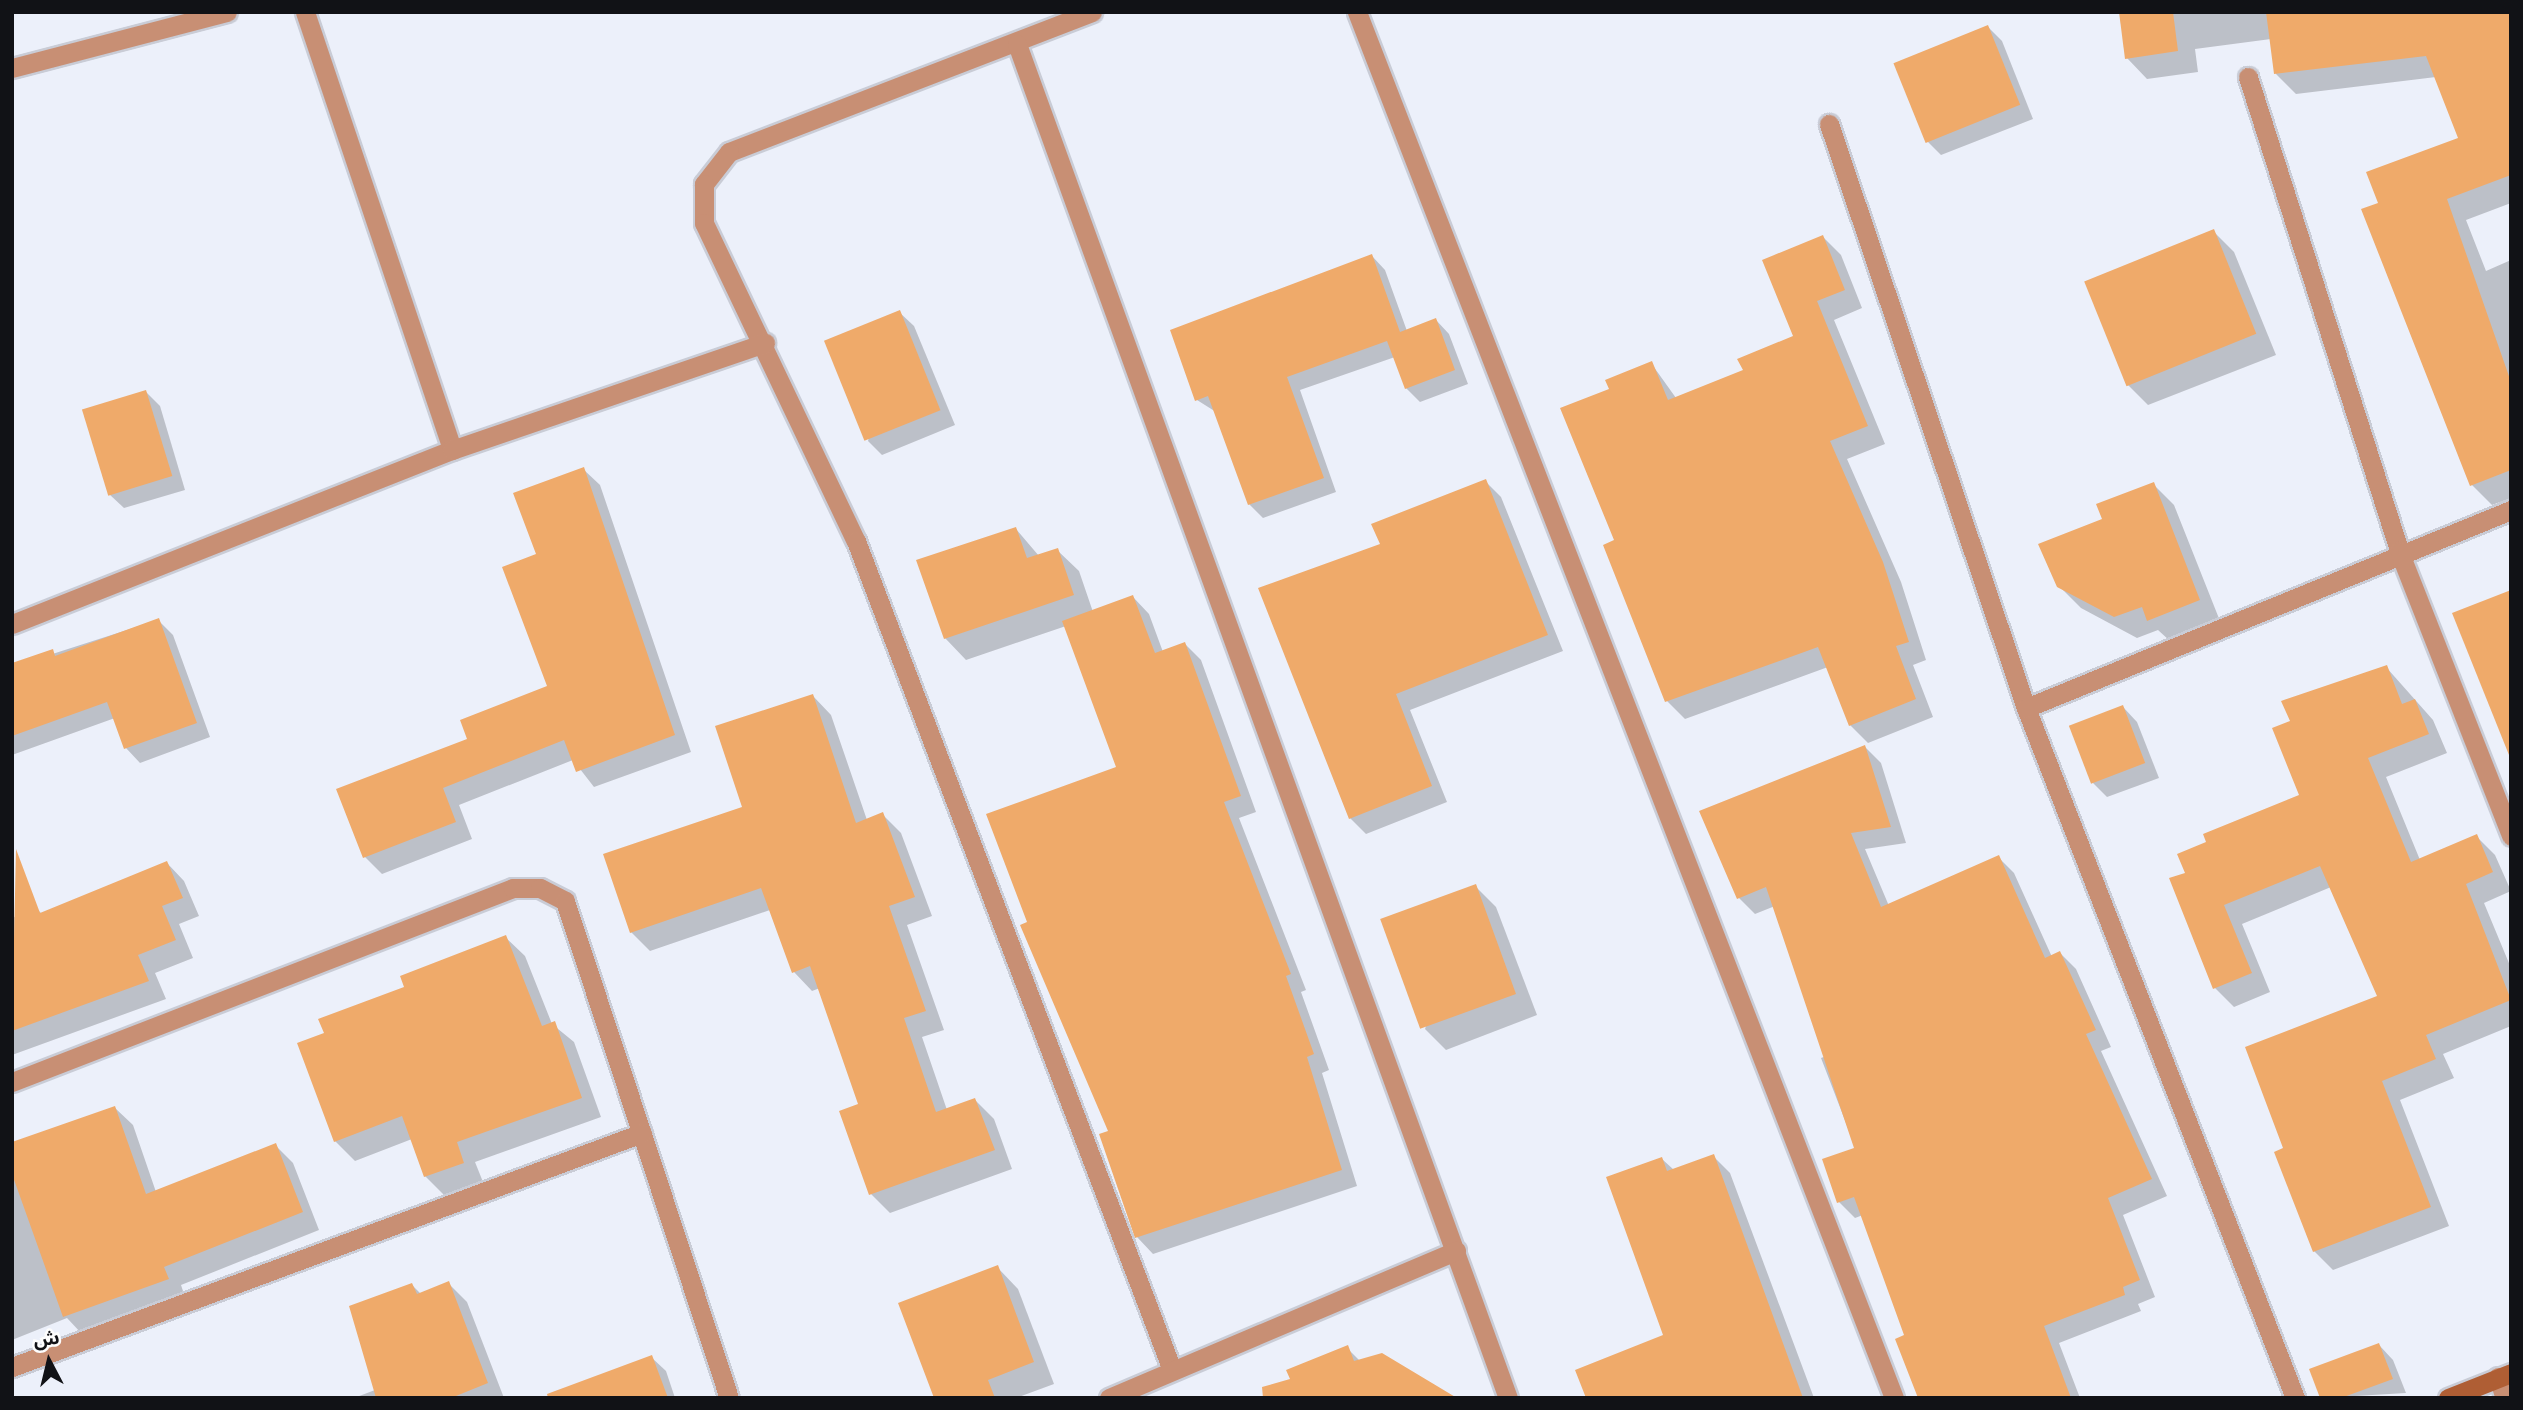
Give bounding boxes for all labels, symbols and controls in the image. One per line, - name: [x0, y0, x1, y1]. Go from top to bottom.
- north arrow: [14, 1326, 84, 1396]
- text: ش: [32, 1329, 60, 1351]

